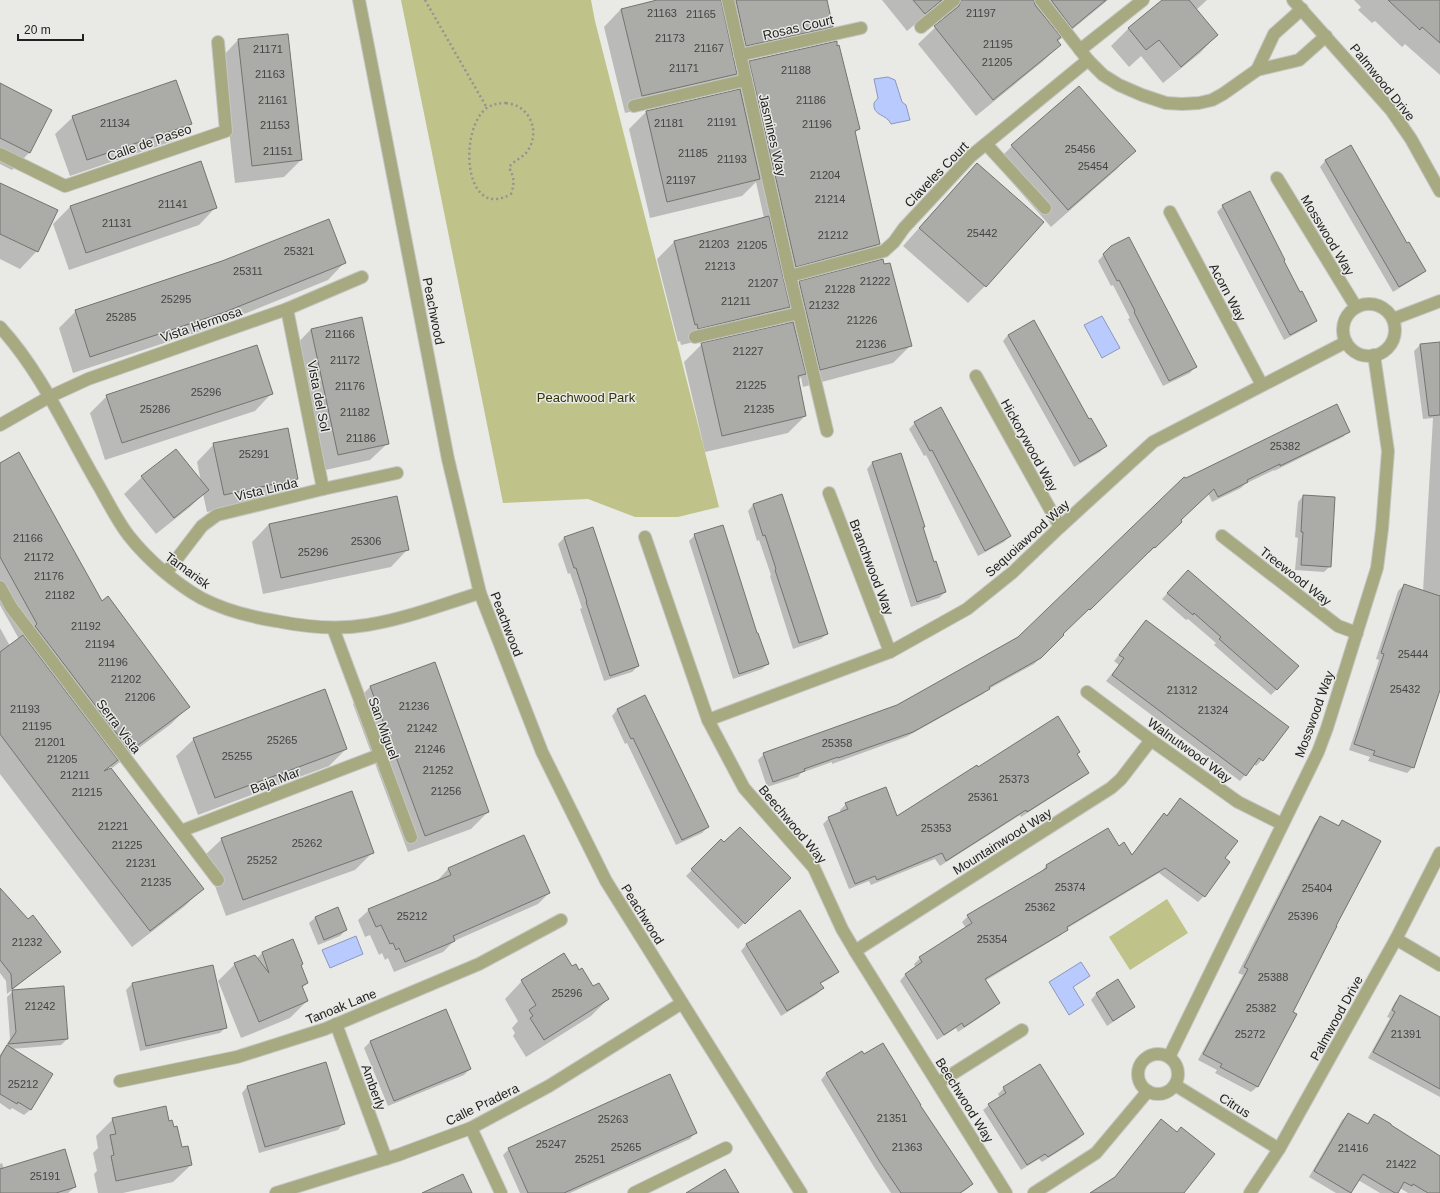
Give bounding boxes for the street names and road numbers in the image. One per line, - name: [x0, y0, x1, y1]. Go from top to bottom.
- street label: Rosas Court: [761, 12, 835, 43]
- street label: Palmwood Drive: [1347, 41, 1418, 124]
- street label: Jasmines Way: [756, 92, 789, 178]
- street label: Calle de Paseo: [105, 121, 193, 164]
- street label: Claveles Court: [901, 138, 972, 210]
- street label: Mosswood Way: [1298, 192, 1358, 279]
- street label: Acorn Way: [1206, 261, 1249, 324]
- street label: Peachwood: [420, 276, 447, 346]
- street label: Vista Hermosa: [159, 303, 245, 345]
- street label: Vista del Sol: [304, 359, 333, 433]
- street label: Hickorywood Way: [998, 396, 1061, 495]
- street label: Vista Linda: [233, 475, 300, 504]
- street label: Sequoiawood Way: [982, 496, 1073, 580]
- street label: Branchwood Way: [846, 517, 897, 618]
- street label: Treewood Way: [1257, 544, 1335, 609]
- street label: Tamarisk: [162, 549, 214, 592]
- street label: Peachwood: [487, 590, 526, 659]
- street label: Mosswood Way: [1292, 668, 1337, 760]
- street label: San Miguel: [365, 695, 402, 761]
- street label: Serra Vista: [93, 696, 144, 757]
- street label: Walnutwood Way: [1145, 715, 1235, 786]
- street label: Baja Mar: [248, 764, 303, 797]
- street label: Beechwood Way: [756, 782, 830, 867]
- street label: Mountainwood Way: [950, 805, 1055, 878]
- street label: Peachwood: [618, 881, 667, 947]
- street label: Palmwood Drive: [1307, 973, 1366, 1063]
- street label: Tanoak Lane: [304, 986, 379, 1027]
- street label: Beechwood Way: [932, 1055, 997, 1146]
- street label: Amberly: [358, 1062, 389, 1113]
- street label: Calle Pradera: [443, 1080, 522, 1129]
- street label: Citrus: [1216, 1090, 1254, 1121]

